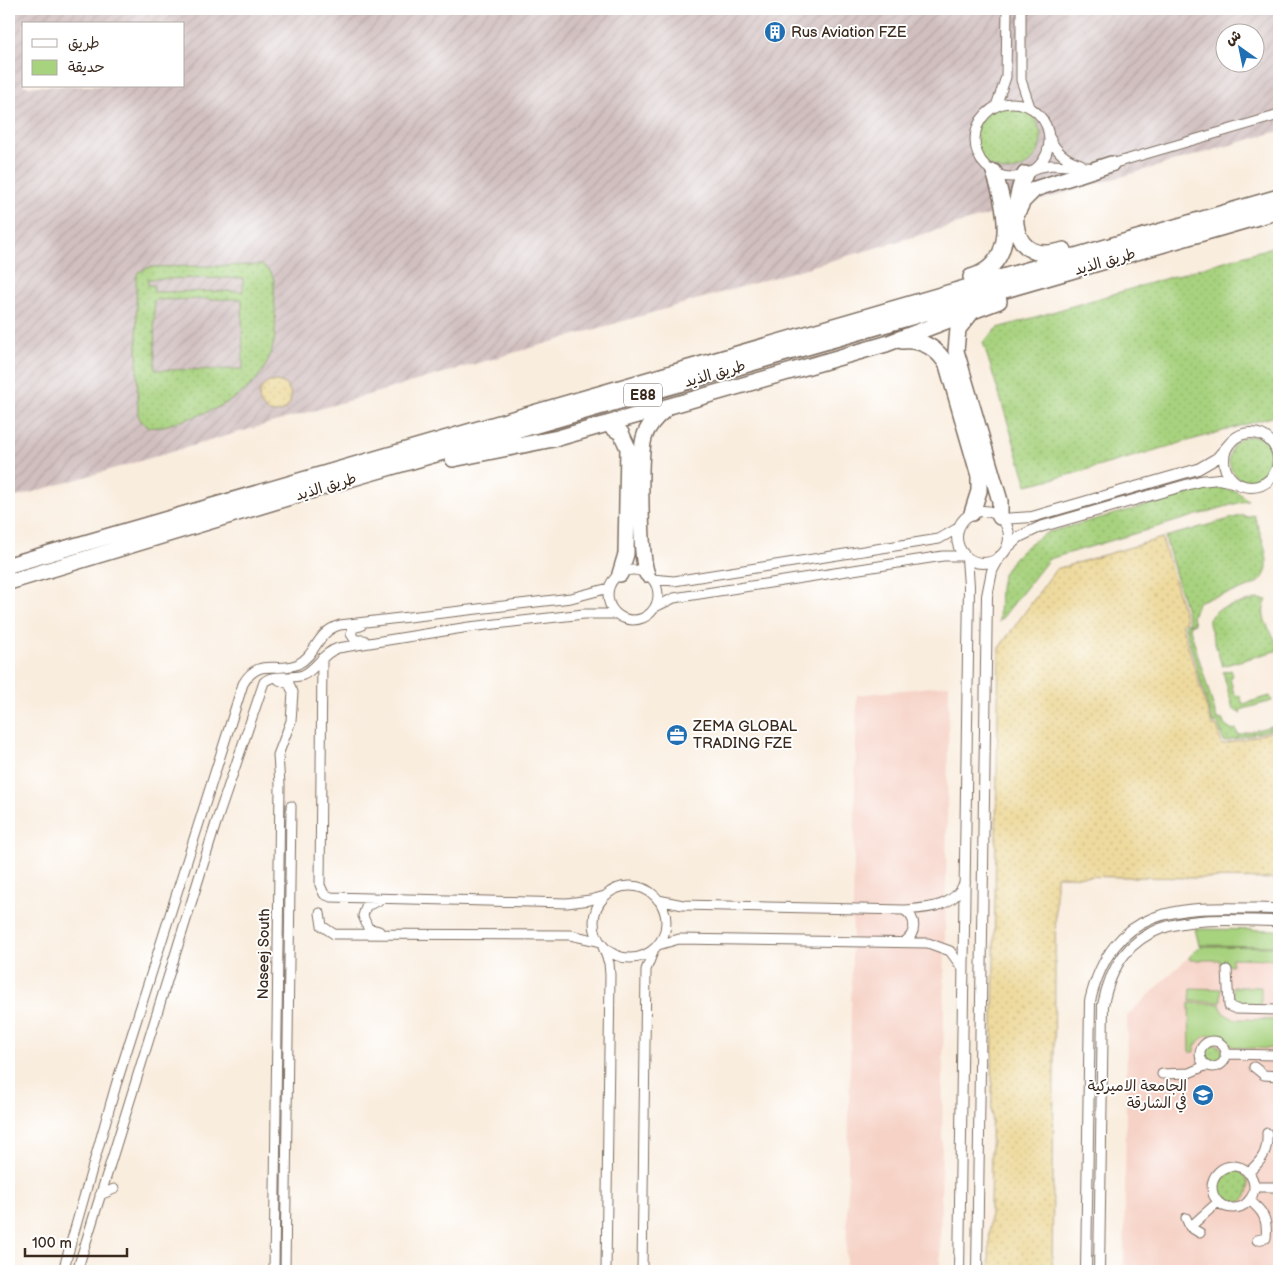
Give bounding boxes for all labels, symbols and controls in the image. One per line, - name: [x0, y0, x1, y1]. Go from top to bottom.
- building icon: Rus Aviation FZE: [763, 20, 787, 44]
- legend: [22, 22, 185, 88]
- north arrow: [1216, 22, 1266, 72]
- place label: Rus Aviation FZE: [791, 23, 907, 42]
- text: ش: [1222, 26, 1244, 49]
- text: طريق: [68, 34, 100, 53]
- text: حديقة: [68, 58, 105, 77]
- street label: طريق الذيد: [1072, 244, 1138, 280]
- street label: طريق الذيد: [682, 356, 748, 392]
- road number: E88: [624, 384, 662, 406]
- street label: طريق الذيد: [293, 469, 359, 505]
- place label: ZEMA GLOBAL TRADING FZE: [692, 717, 798, 753]
- office icon: ZEMA GLOBAL TRADING FZE: [665, 723, 689, 747]
- street label: Naseej South: [254, 908, 274, 1000]
- place label: الجامعة الاميركية في الشارقة: [1088, 1077, 1187, 1113]
- school or university icon: الجامعة الاميركية في الشارقة: [1191, 1083, 1215, 1107]
- scale bar: [25, 1225, 128, 1257]
- text: 100 m: [32, 1234, 72, 1253]

